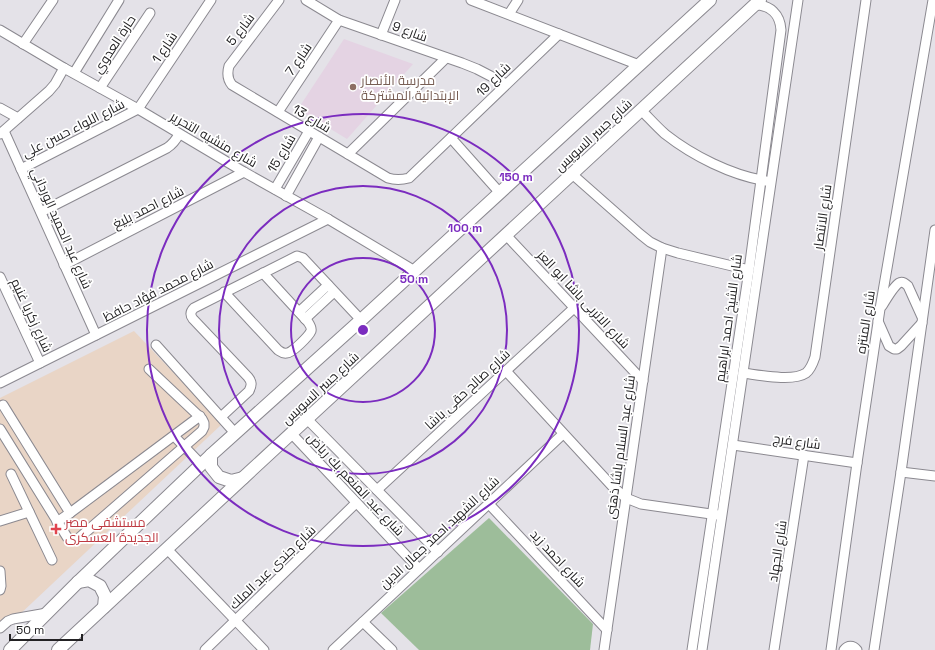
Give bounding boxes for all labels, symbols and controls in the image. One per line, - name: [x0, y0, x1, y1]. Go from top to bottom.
- street label: شارع 5: [223, 10, 258, 49]
- street label: حارة العدوي: [89, 12, 141, 78]
- street label: شارع 9: [390, 17, 430, 46]
- street label: شارع 1: [148, 28, 181, 66]
- street label: شارع 7: [281, 40, 315, 79]
- street label: شارع 19: [472, 59, 514, 100]
- place label: مدرسة الأنصار الإبتدائية المشتركة: [360, 72, 459, 104]
- marker: مدرسة الأنصار الإبتدائية المشتركة: [348, 82, 358, 92]
- street label: شارع اللواء حسن علي: [19, 95, 128, 163]
- street label: شارع جسر السويس: [551, 95, 635, 175]
- street label: شارع 13: [289, 100, 334, 136]
- street label: شارع منشيه التحرير: [166, 107, 260, 171]
- street label: شارع 15: [263, 131, 299, 176]
- street label: شارع عبد الحميد الورداني: [25, 165, 96, 292]
- text: 150 m: [499, 169, 533, 185]
- street label: شارع احمد بليغ: [110, 182, 187, 233]
- street label: شارع الانتصار: [809, 183, 836, 252]
- text: 100 m: [448, 220, 482, 236]
- street label: شارع الاتربى باشا ابو العز: [533, 246, 634, 352]
- street label: شارع الشيخ احمد ابراهيم: [711, 253, 747, 383]
- street label: شارع محمد فؤاد حافظ: [100, 255, 216, 326]
- text: 50 m: [400, 271, 428, 287]
- street label: شارع زكريا غنيم: [6, 276, 56, 355]
- street label: شارع المنتزه: [852, 289, 879, 355]
- centre of rings: [356, 323, 370, 337]
- street label: شارع صالح حقى باشا: [421, 346, 513, 433]
- street label: شارع جسر السويس: [278, 348, 362, 428]
- street label: شارع عبد السلام باشا ذهنى: [602, 374, 640, 520]
- street label: شارع عبد المنعم بك رياض: [303, 429, 408, 540]
- street label: شارع فرج: [772, 430, 822, 453]
- street label: شارع الشهيد احمد جمال الدين: [376, 472, 503, 592]
- place label: مستشفى مصر الجديدة العسكرى: [64, 514, 159, 546]
- street label: شارع الجهاد: [764, 519, 791, 583]
- street label: شارع جندى عبد الملك: [226, 522, 319, 613]
- marker: مستشفى مصر الجديدة العسكرى: [50, 523, 62, 535]
- street label: شارع احمد زيد: [526, 526, 589, 591]
- scale bar: [10, 616, 82, 642]
- text: 50 m: [16, 622, 44, 638]

